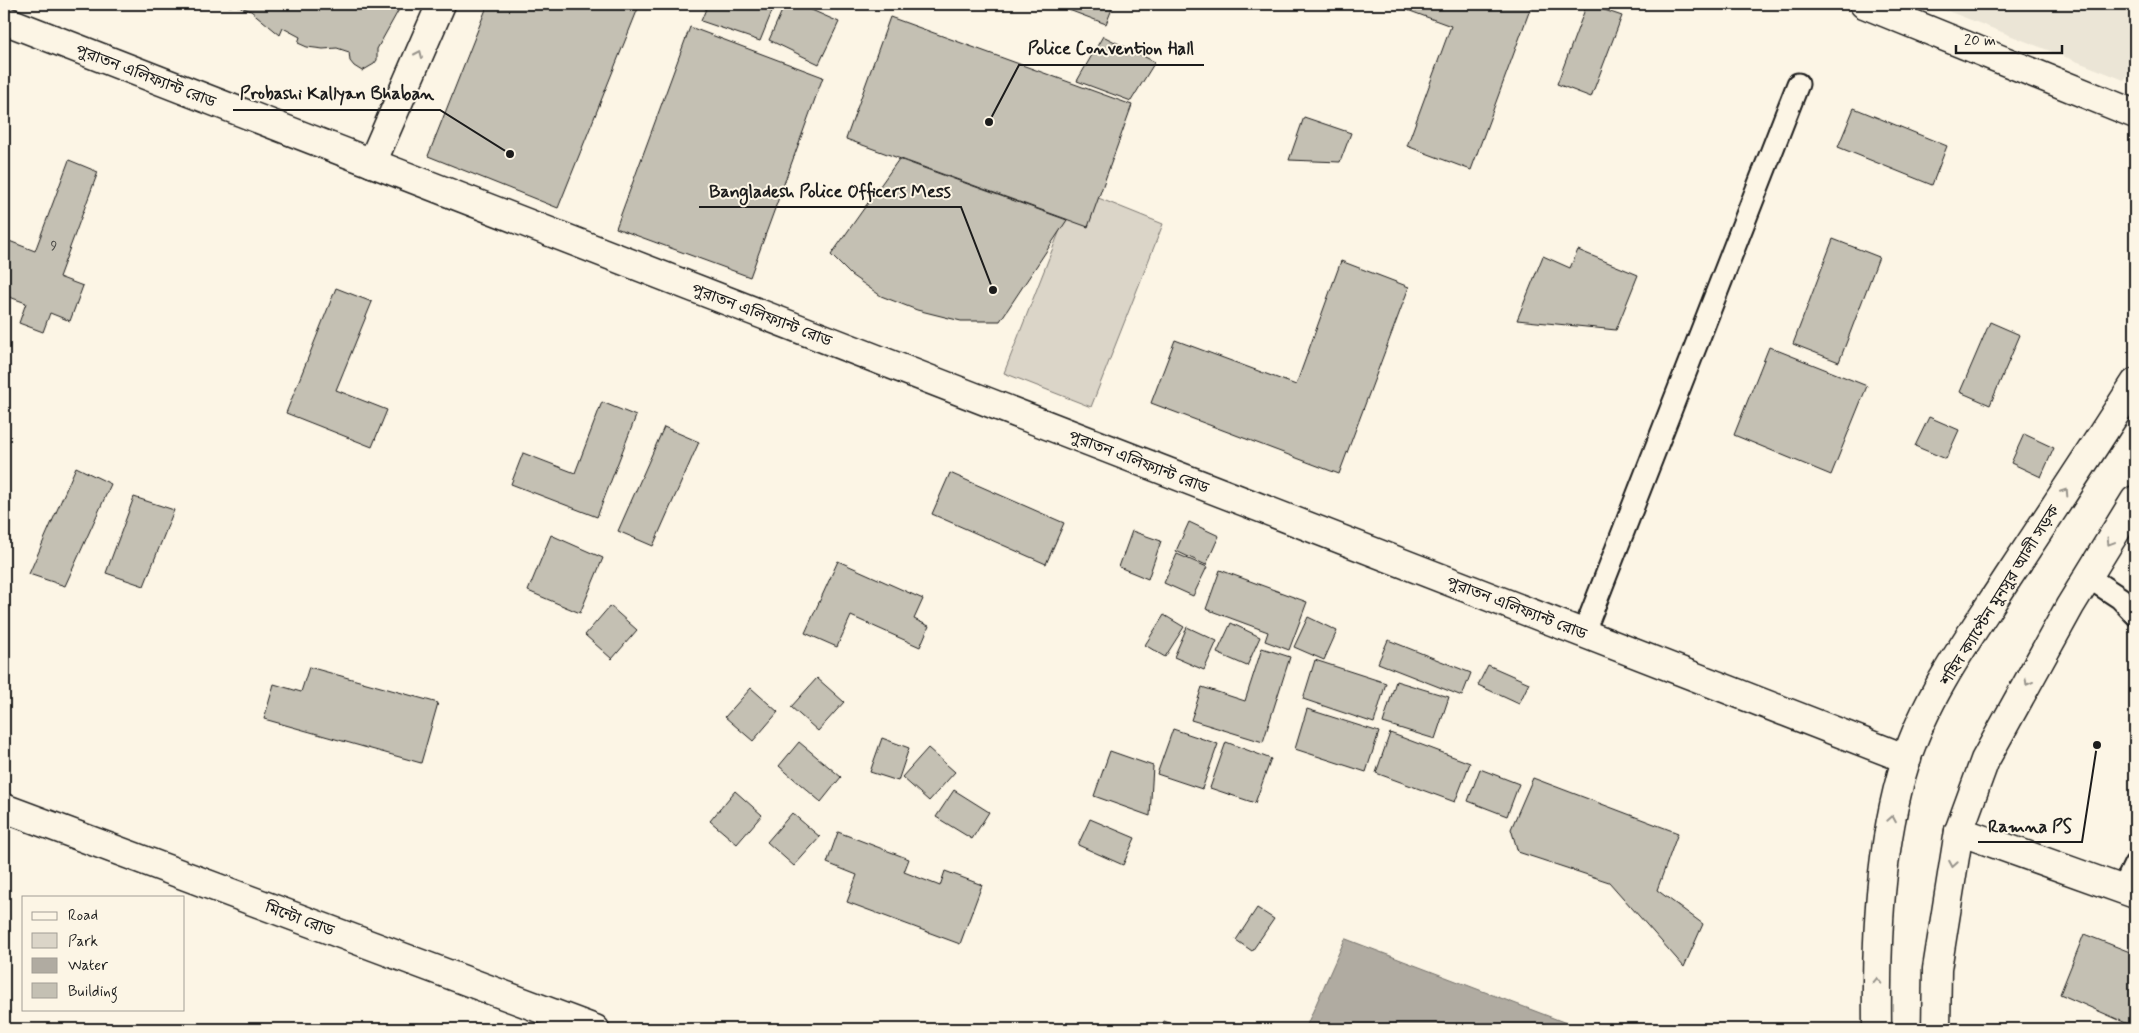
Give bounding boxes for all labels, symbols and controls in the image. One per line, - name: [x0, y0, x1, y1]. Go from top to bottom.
- scale bar: [1956, 22, 2063, 54]
- text: 20 m: [1964, 31, 1996, 51]
- callout: Police Convention Hall: [1019, 32, 1204, 65]
- text: Police Convention Hall: [1028, 37, 1194, 61]
- street label: পুরাতন এলিফ্যান্ট রোড: [72, 40, 219, 113]
- one-way arrow: [413, 50, 424, 59]
- callout: Probashi Kallyan Bhaban: [233, 77, 440, 110]
- text: Probashi Kallyan Bhaban: [240, 82, 435, 106]
- callout: Bangladesh Police Officers Mess: [699, 174, 961, 207]
- text: Bangladesh Police Officers Mess: [709, 180, 951, 206]
- house number: 9: [51, 237, 58, 255]
- street label: পুরাতন এলিফ্যান্ট রোড: [688, 279, 835, 352]
- street label: পুরাতন এলিফ্যান্ট রোড: [1065, 426, 1212, 499]
- one-way arrow: [2059, 489, 2068, 498]
- street label: শহিদ ক্যাপ্টেন মুনসুর আলী সড়ক: [1935, 500, 2065, 691]
- one-way arrow: [2106, 537, 2116, 546]
- street label: পুরাতন এলিফ্যান্ট রোড: [1443, 572, 1590, 645]
- one-way arrow: [2024, 677, 2034, 686]
- callout: Ramna PS: [1978, 809, 2082, 842]
- one-way arrow: [1886, 814, 1896, 823]
- text: Ramna PS: [1988, 815, 2073, 839]
- one-way arrow: [1949, 859, 1959, 868]
- legend: [22, 896, 185, 1010]
- street label: মিন্টো রোড: [261, 897, 337, 942]
- text: Road: [68, 906, 98, 926]
- text: Park: [68, 932, 98, 952]
- text: Water: [68, 956, 108, 976]
- one-way arrow: [1872, 976, 1882, 984]
- text: Building: [68, 982, 118, 1003]

